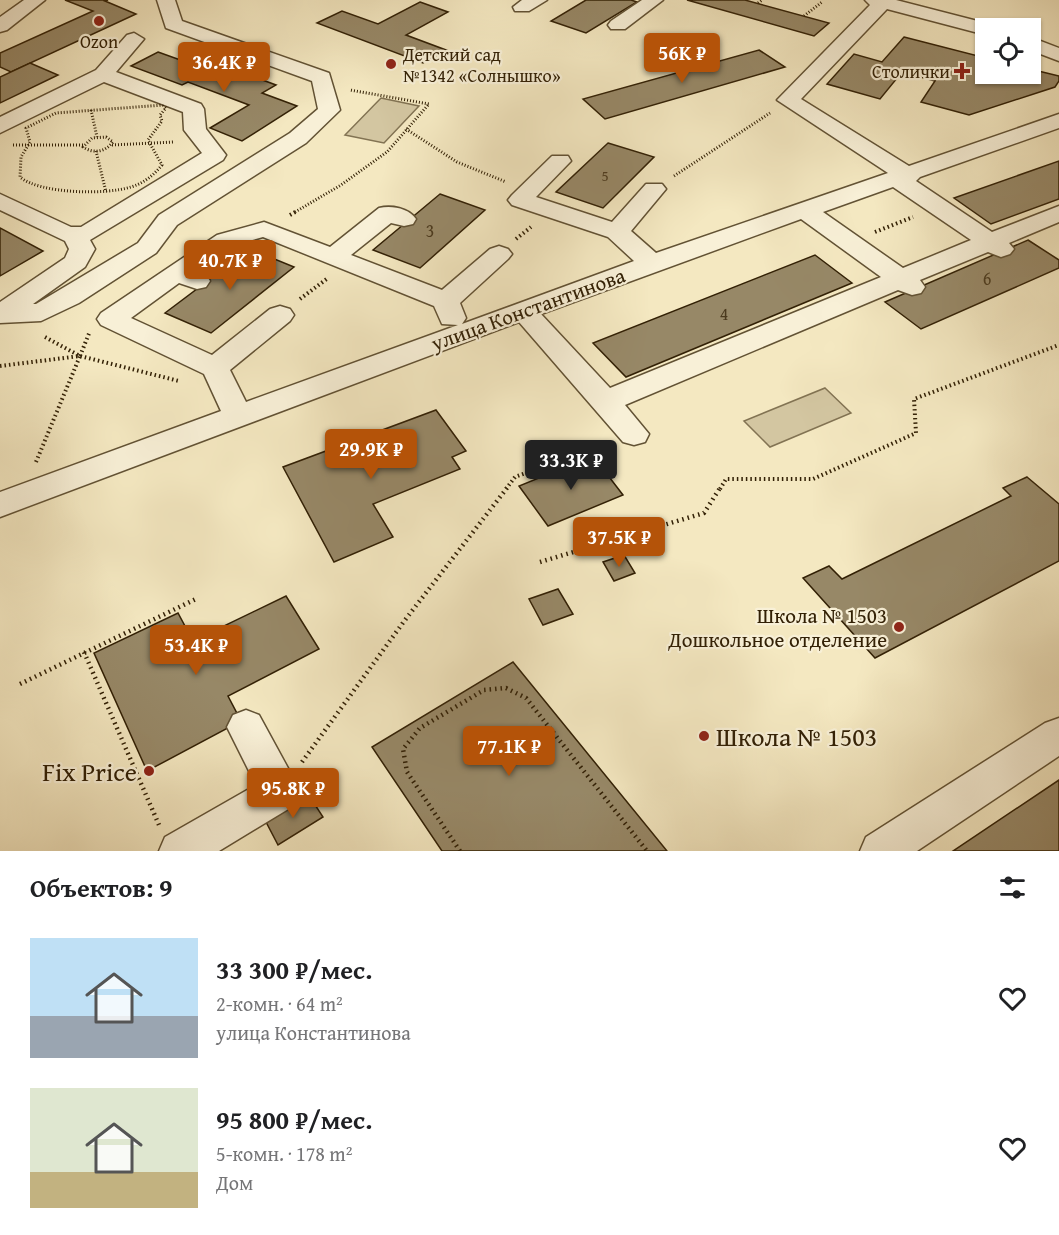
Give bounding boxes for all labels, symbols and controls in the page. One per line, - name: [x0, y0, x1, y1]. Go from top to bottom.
- marker: Ozon: [92, 14, 106, 28]
- map controls: [975, 18, 1041, 84]
- button: locate: [975, 18, 1041, 84]
- place label: Ozon: [80, 28, 118, 55]
- pin: 56K ₽: [640, 33, 724, 84]
- text: 56K ₽: [658, 38, 706, 67]
- place label: Детский сад №1342 «Солнышко»: [402, 41, 561, 89]
- pin: 36.4K ₽: [169, 42, 279, 93]
- text: 36.4K ₽: [192, 47, 256, 76]
- marker: Детский сад №1342 «Солнышко»: [384, 57, 398, 71]
- place label: Столички: [872, 58, 950, 85]
- marker: Столички: [955, 64, 969, 78]
- house number: 5: [601, 165, 609, 186]
- house number: 3: [426, 217, 434, 244]
- pin: 40.7K ₽: [175, 240, 285, 291]
- text: 40.7K ₽: [198, 245, 262, 274]
- street label: улица Константинова: [426, 259, 629, 359]
- house number: 6: [983, 265, 991, 292]
- house number: 4: [720, 300, 728, 327]
- pin: 29.9K ₽: [316, 429, 426, 480]
- text: 29.9K ₽: [339, 434, 403, 463]
- pin: 33.3K ₽: [516, 440, 626, 491]
- text: 33.3K ₽: [539, 445, 603, 474]
- pin: 37.5K ₽: [564, 517, 674, 568]
- text: 37.5K ₽: [587, 522, 651, 551]
- place label: Школа № 1503 Дошкольное отделение: [667, 600, 887, 655]
- marker: Школа № 1503 Дошкольное отделение: [892, 620, 906, 634]
- pin: 53.4K ₽: [141, 625, 251, 676]
- text: 53.4K ₽: [164, 630, 228, 659]
- place label: Школа № 1503: [716, 717, 877, 756]
- pin: 77.1K ₽: [454, 726, 564, 777]
- marker: Школа № 1503: [697, 729, 711, 743]
- text: 77.1K ₽: [477, 731, 541, 760]
- place label: Fix Price: [42, 752, 137, 791]
- marker: Fix Price: [142, 764, 156, 778]
- pin: 95.8K ₽: [238, 768, 348, 819]
- text: 95.8K ₽: [261, 773, 325, 802]
- text: Объектов: 9: [30, 868, 173, 907]
- icon: filters: [996, 871, 1029, 904]
- text: 33 300 ₽/мес.: [216, 950, 372, 989]
- icon: home: [78, 962, 150, 1034]
- icon: heart: [996, 982, 1029, 1015]
- text: 2-комн. · 64 m²: [216, 989, 343, 1018]
- text: улица Константинова: [216, 1018, 411, 1047]
- text: 95 800 ₽/мес.: [216, 1100, 372, 1139]
- icon: home: [78, 1112, 150, 1184]
- icon: heart: [996, 1132, 1029, 1165]
- text: 5-комн. · 178 m²: [216, 1139, 352, 1168]
- text: Дом: [216, 1168, 253, 1197]

